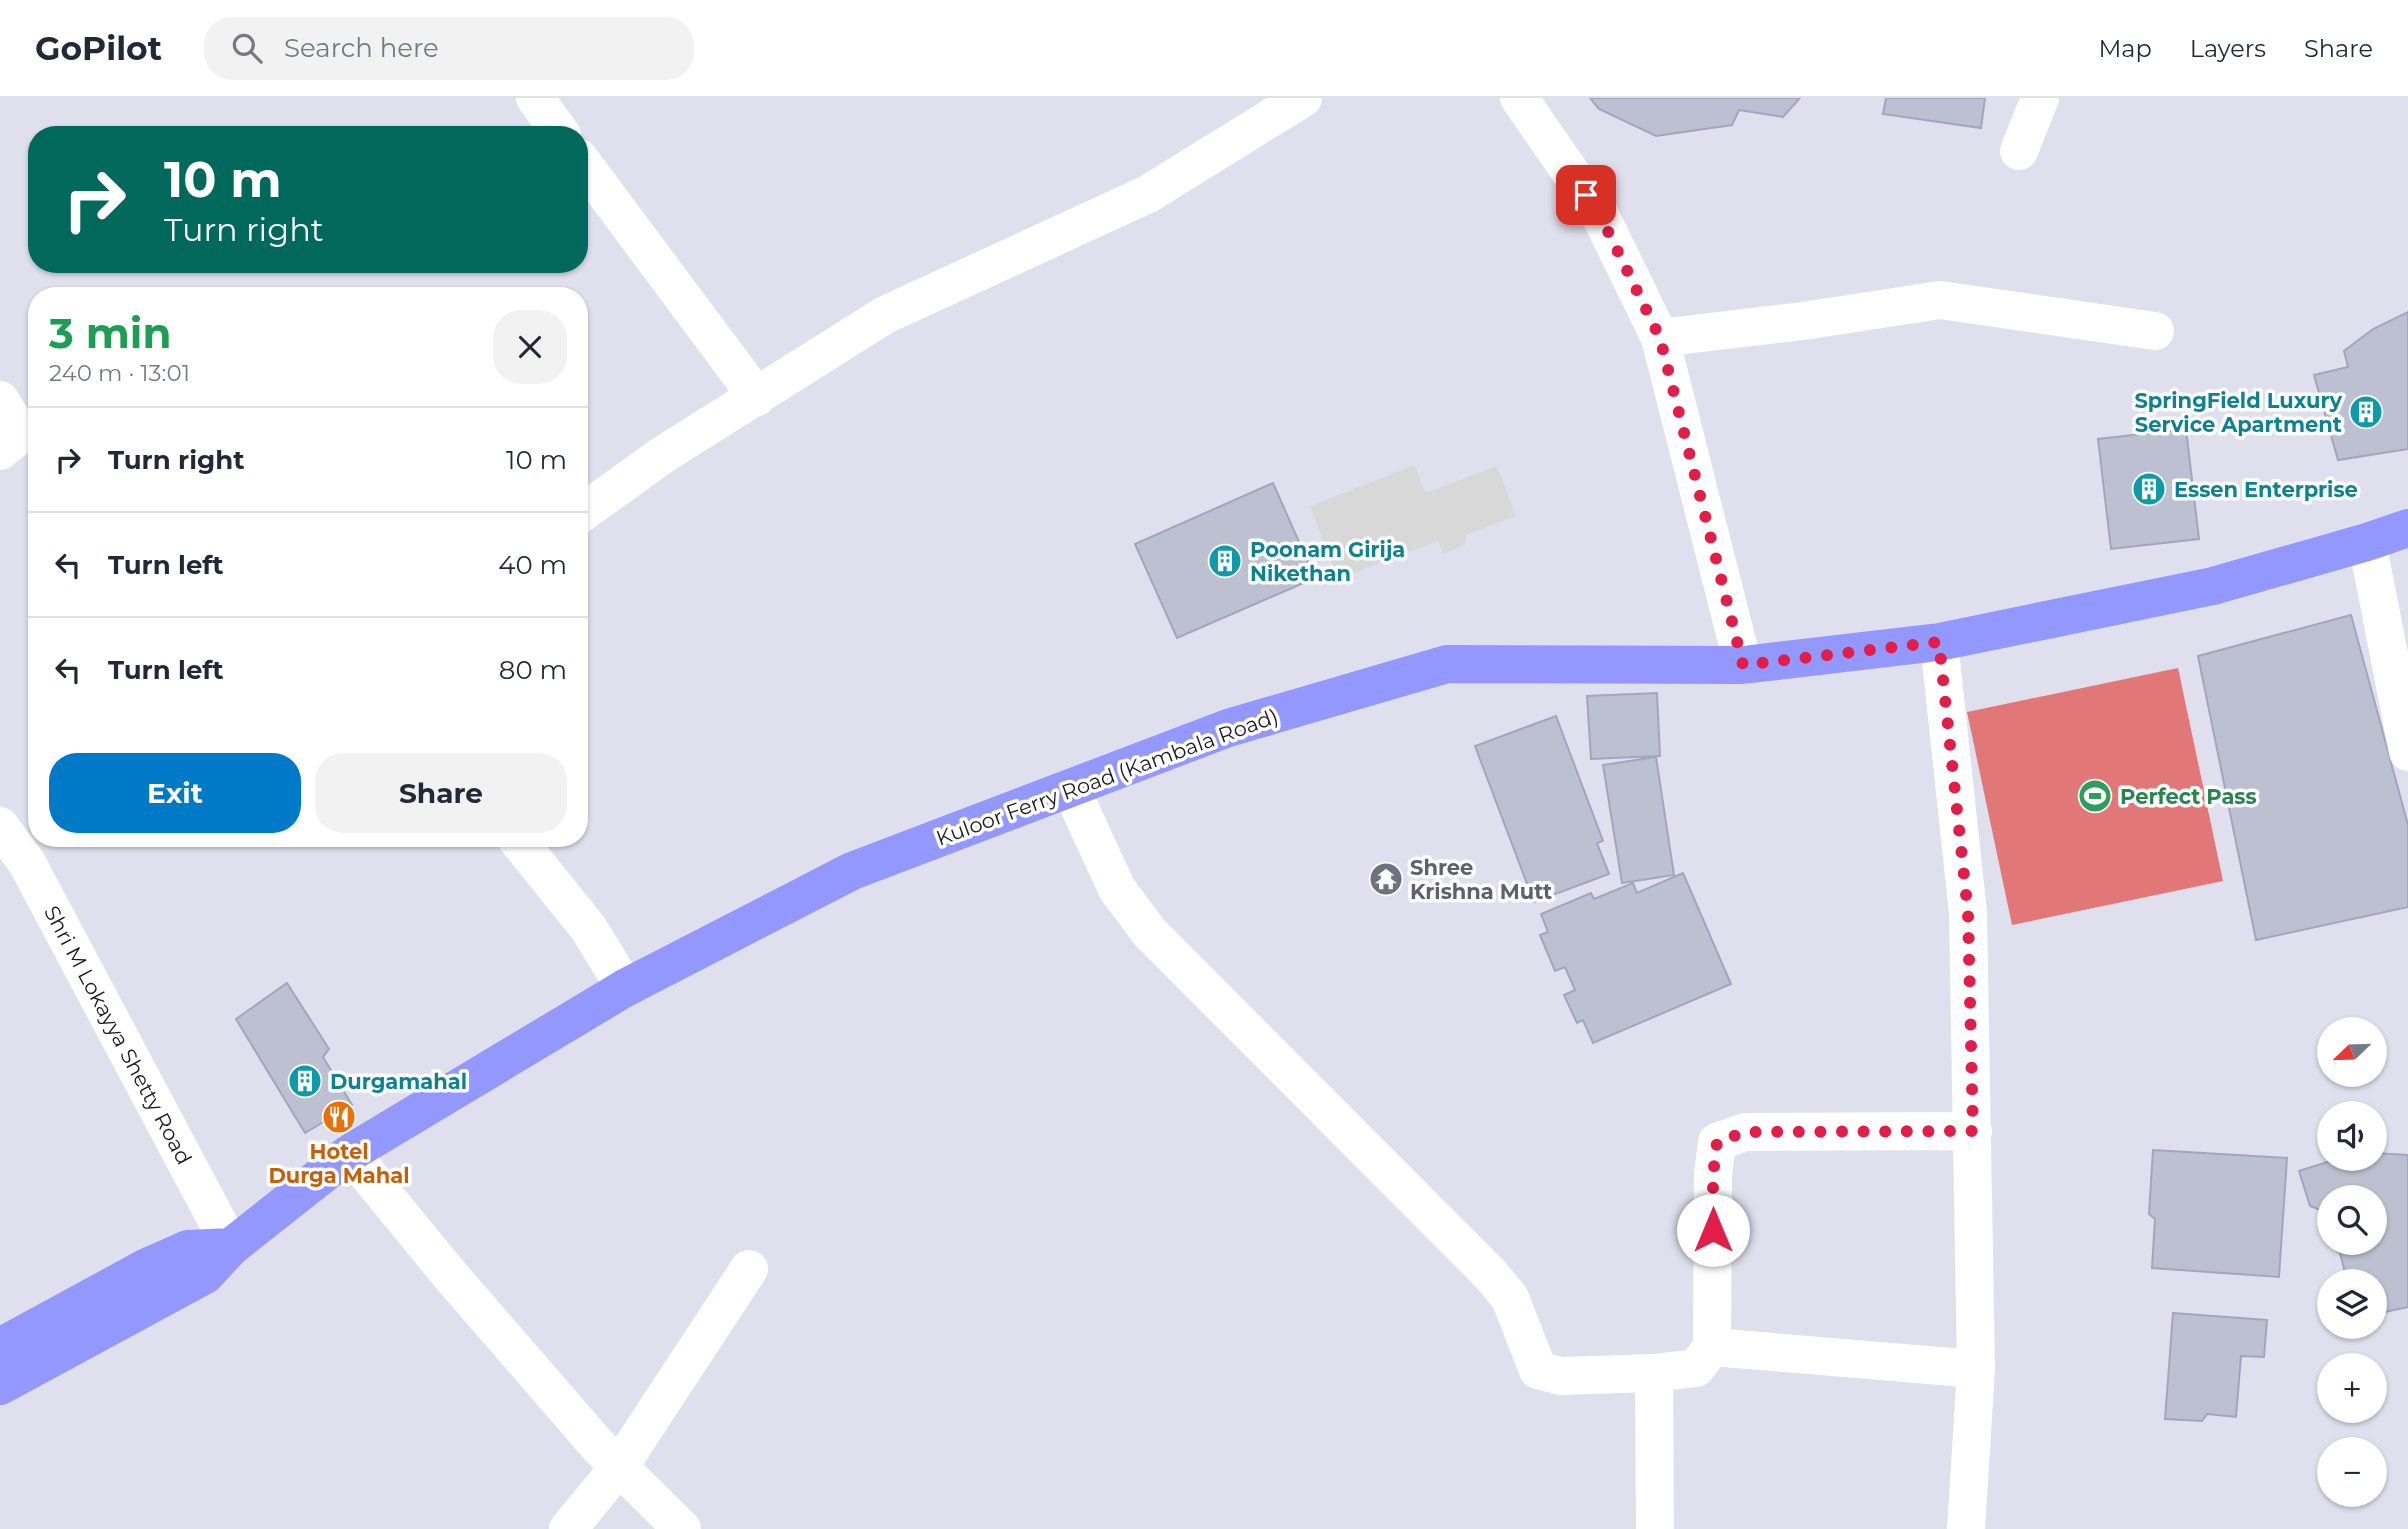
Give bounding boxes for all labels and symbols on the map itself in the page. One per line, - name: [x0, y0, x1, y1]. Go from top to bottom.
- pin: [1556, 165, 1616, 225]
- place label: SpringField Luxury Service Apartment: [2134, 388, 2342, 437]
- building icon: SpringField Luxury Service Apartment: [2347, 393, 2385, 431]
- building icon: Essen Enterprise: [2130, 470, 2168, 508]
- place label: Essen Enterprise: [2174, 477, 2358, 502]
- place label: Poonam Girija Nikethan: [1250, 537, 1405, 586]
- building icon: Poonam Girija Nikethan: [1206, 542, 1244, 580]
- street label: Kuloor Ferry Road (Kambala Road): [933, 703, 1281, 851]
- sports icon: Perfect Pass: [2076, 777, 2114, 815]
- place label: Perfect Pass: [2120, 784, 2257, 809]
- place label: Shree Krishna Mutt: [1410, 855, 1552, 904]
- temple icon: Shree Krishna Mutt: [1367, 860, 1405, 898]
- street label: Shri M Lokayya Shetty Road: [39, 901, 197, 1169]
- north arrow: [2317, 1017, 2387, 1087]
- building icon: Durgamahal: [286, 1062, 324, 1100]
- place label: Durgamahal: [330, 1069, 467, 1094]
- restaurant icon: Hotel Durga Mahal: [320, 1098, 358, 1136]
- place label: Hotel Durga Mahal: [268, 1139, 410, 1188]
- position arrow: [1676, 1193, 1750, 1267]

